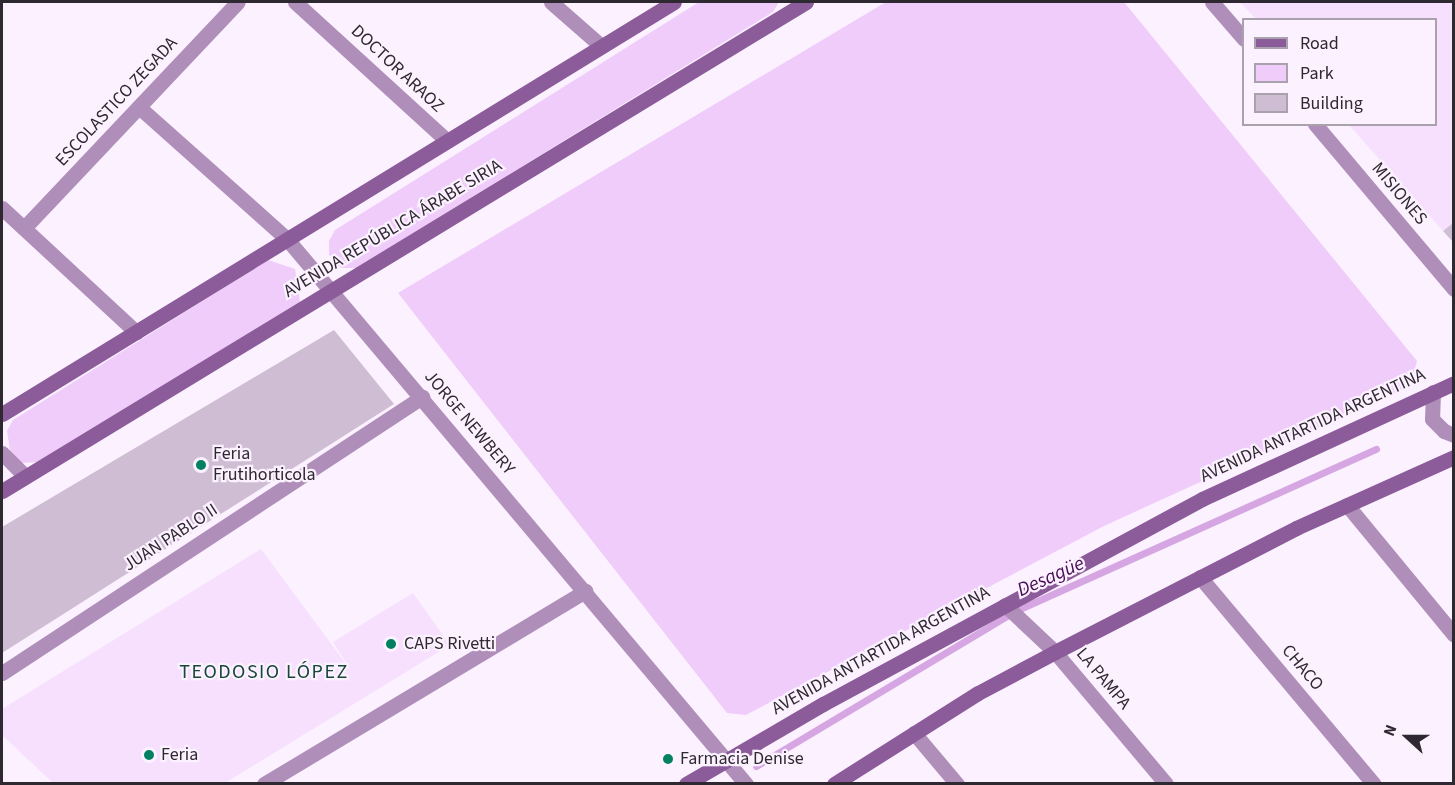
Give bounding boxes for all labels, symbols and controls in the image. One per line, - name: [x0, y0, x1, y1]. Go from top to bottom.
- legend: [1242, 18, 1437, 126]
- street label: DOCTOR ARAOZ: [346, 21, 448, 117]
- text: Road: [1300, 31, 1339, 56]
- street label: ESCOLASTICO ZEGADA: [51, 33, 183, 171]
- text: Park: [1300, 61, 1334, 86]
- text: Building: [1300, 91, 1363, 116]
- street label: AVENIDA REPÚBLICA ÁRABE SIRIA: [280, 155, 506, 303]
- street label: MISIONES: [1367, 158, 1431, 230]
- street label: AVENIDA ANTARTIDA ARGENTINA: [1197, 364, 1429, 488]
- street label: JORGE NEWBERY: [419, 367, 519, 479]
- place label: Feria Frutihorticola: [213, 444, 316, 486]
- marker: Feria Frutihorticola: [194, 458, 208, 472]
- street label: JUAN PABLO II: [120, 500, 222, 576]
- water label: Desagüe: [1014, 552, 1088, 602]
- street label: AVENIDA ANTARTIDA ARGENTINA: [768, 582, 994, 720]
- place label: CAPS Rivetti: [404, 633, 495, 655]
- marker: CAPS Rivetti: [382, 635, 400, 653]
- street label: CHACO: [1277, 641, 1327, 695]
- street label: LA PAMPA: [1071, 644, 1135, 714]
- district label: TEODOSIO LÓPEZ: [179, 660, 349, 684]
- north arrow: [1377, 707, 1437, 767]
- text: N: [1378, 722, 1402, 739]
- place label: Feria: [161, 744, 198, 766]
- marker: Feria: [142, 748, 156, 762]
- place label: Farmacia Denise: [680, 748, 804, 770]
- marker: Farmacia Denise: [661, 752, 675, 766]

